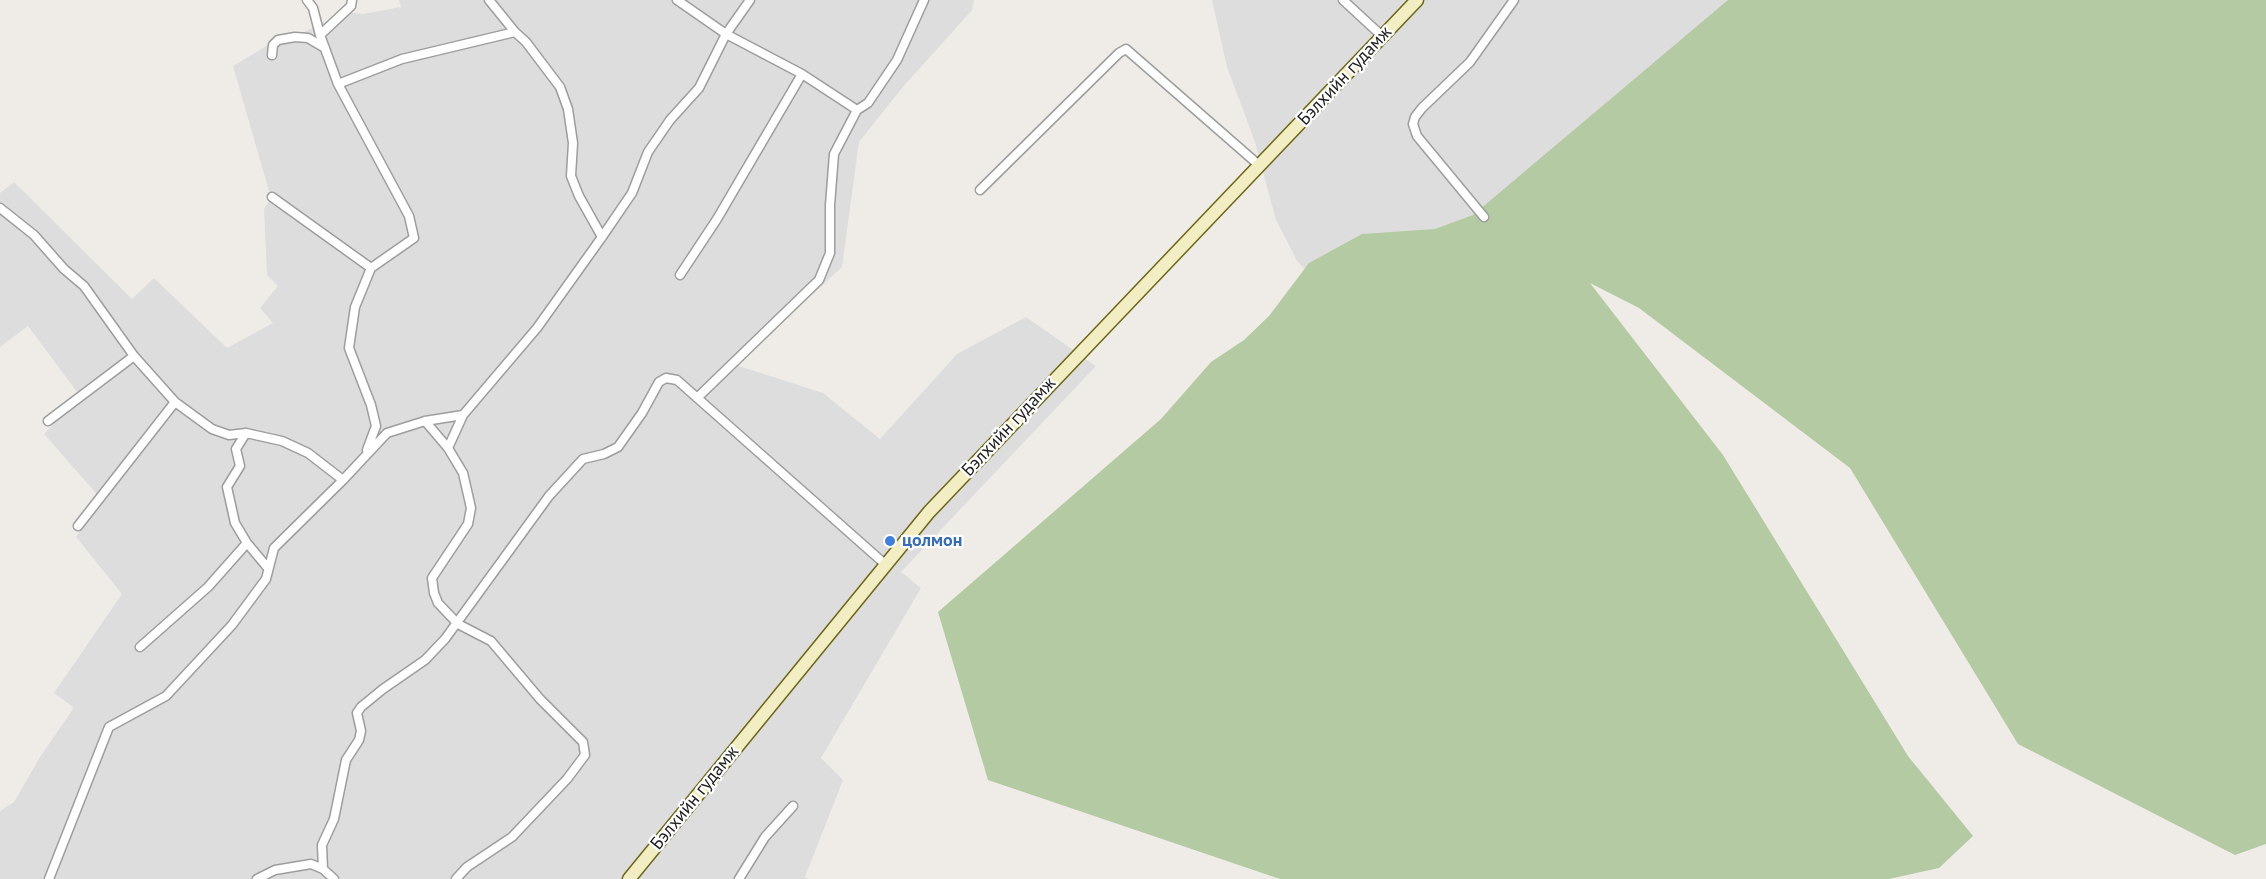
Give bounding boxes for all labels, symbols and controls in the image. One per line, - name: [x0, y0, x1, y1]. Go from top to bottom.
- street label: Бэлхийн гудамж: [1294, 22, 1396, 130]
- street label: Бэлхийн гудамж: [958, 373, 1060, 481]
- place label: цолмон: [902, 530, 962, 552]
- marker: цолмон: [883, 534, 897, 548]
- street label: Бэлхийн гудамж: [646, 742, 744, 854]

